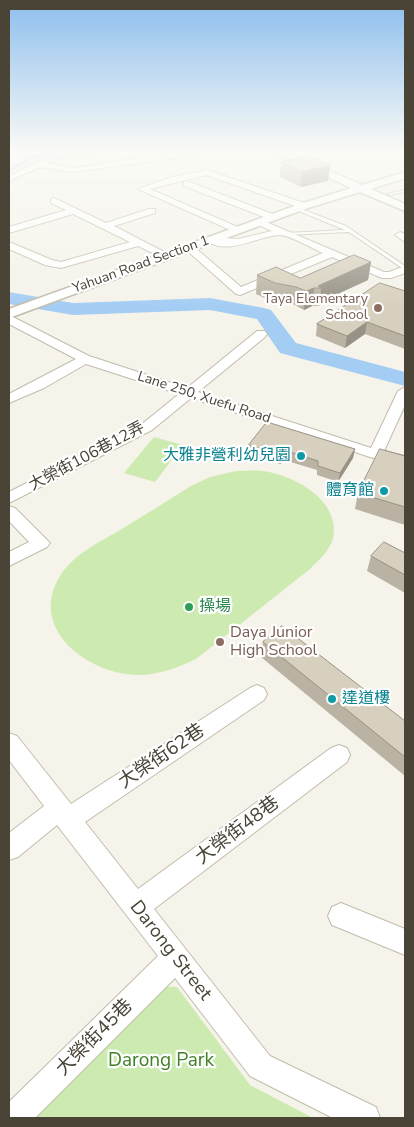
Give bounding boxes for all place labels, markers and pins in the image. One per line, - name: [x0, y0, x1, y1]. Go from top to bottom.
- place label: Taya Elementary School: [263, 292, 368, 324]
- marker: Taya Elementary School: [372, 302, 384, 314]
- place label: 大雅非營利幼兒園: [163, 446, 291, 466]
- marker: 大雅非營利幼兒園: [295, 450, 307, 462]
- place label: 體育館: [326, 481, 374, 501]
- marker: 體育館: [378, 485, 390, 497]
- place label: 操場: [199, 597, 231, 617]
- marker: 操場: [183, 601, 195, 613]
- place label: Daya Junior High School: [230, 623, 317, 661]
- marker: Daya Junior High School: [214, 636, 226, 648]
- place label: 達道樓: [342, 689, 390, 709]
- marker: 達道樓: [326, 693, 338, 705]

